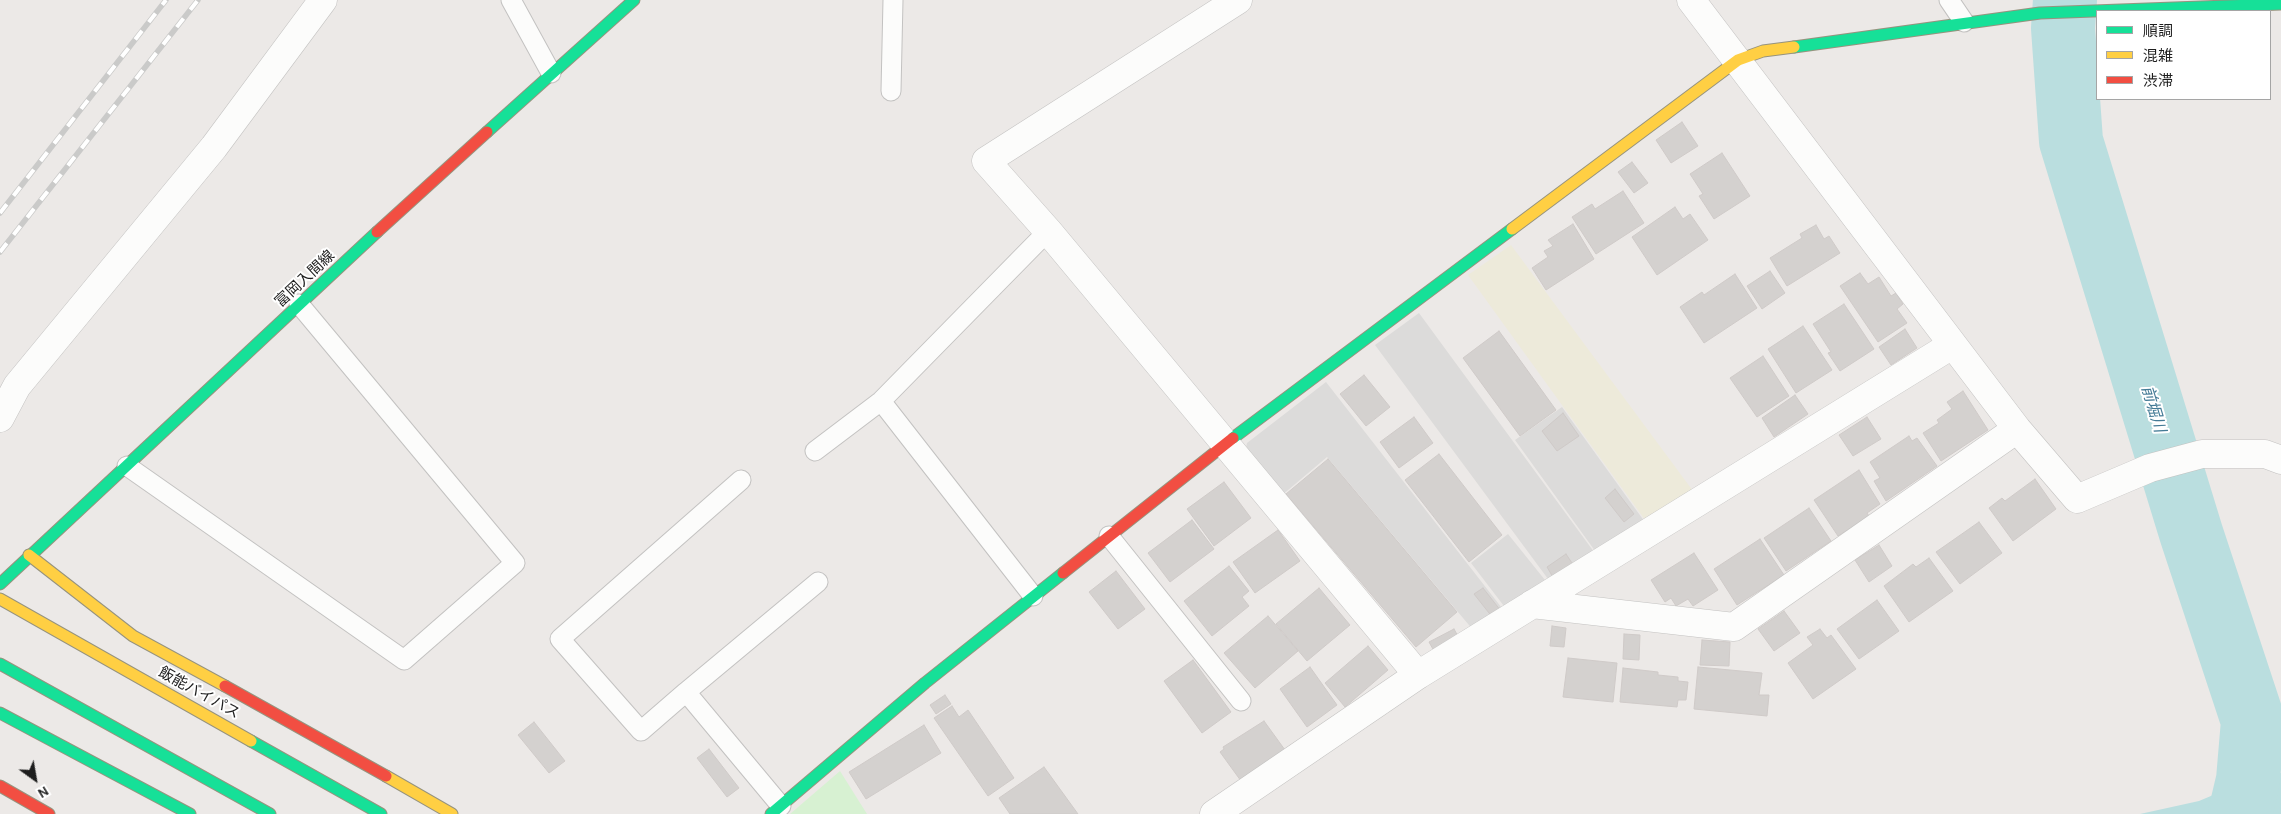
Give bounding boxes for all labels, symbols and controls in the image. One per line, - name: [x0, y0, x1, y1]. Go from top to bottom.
- legend: [2096, 10, 2271, 100]
- text: 順調: [2143, 22, 2173, 40]
- text: 混雑: [2143, 47, 2173, 65]
- text: 渋滞: [2143, 72, 2173, 90]
- street label: 富岡入間線: [271, 247, 339, 311]
- water label: 前堀川: [2137, 383, 2169, 435]
- street label: 飯能バイパス: [155, 663, 243, 723]
- north arrow: [10, 754, 60, 804]
- text: N: [34, 782, 52, 802]

